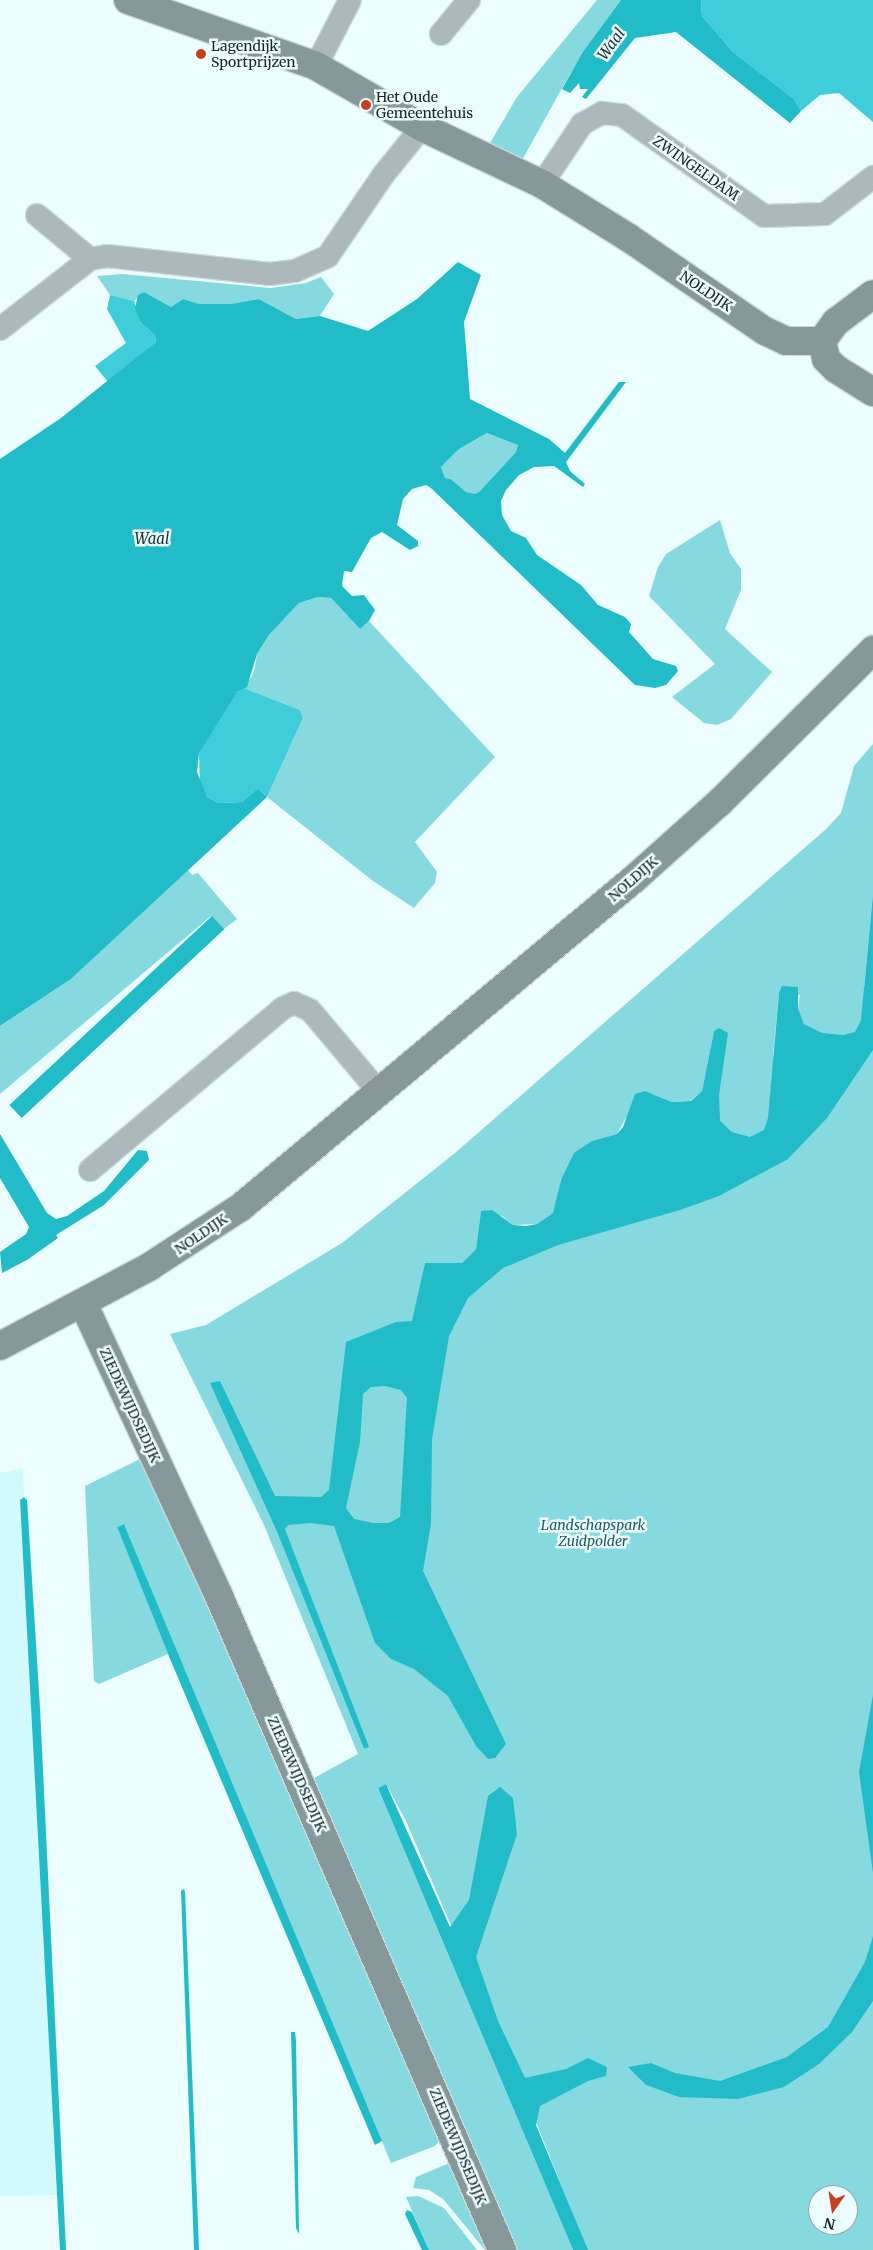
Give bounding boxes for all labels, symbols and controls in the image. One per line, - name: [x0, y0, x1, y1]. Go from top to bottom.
- water label: Waal: [594, 25, 628, 63]
- place label: Lagendijk Sportprijzen: [211, 38, 296, 70]
- marker: Lagendijk Sportprijzen: [195, 48, 207, 60]
- place label: Het Oude Gemeentehuis: [376, 89, 473, 121]
- marker: Het Oude Gemeentehuis: [360, 99, 372, 111]
- street label: ZWINGELDAM: [650, 132, 742, 204]
- street label: NOLDIJK: [677, 267, 735, 315]
- water label: Waal: [135, 530, 169, 548]
- street label: NOLDIJK: [605, 853, 661, 905]
- street label: NOLDIJK: [172, 1210, 230, 1258]
- street label: ZIEDEWIJDSEDIJK: [96, 1345, 164, 1465]
- park label: Landschapspark Zuidpolder: [541, 1517, 645, 1550]
- street label: ZIEDEWIJDSEDIJK: [264, 1714, 330, 1834]
- street label: ZIEDEWIJDSEDIJK: [426, 2085, 490, 2207]
- north arrow: [808, 2185, 858, 2235]
- text: N: [822, 2214, 837, 2234]

